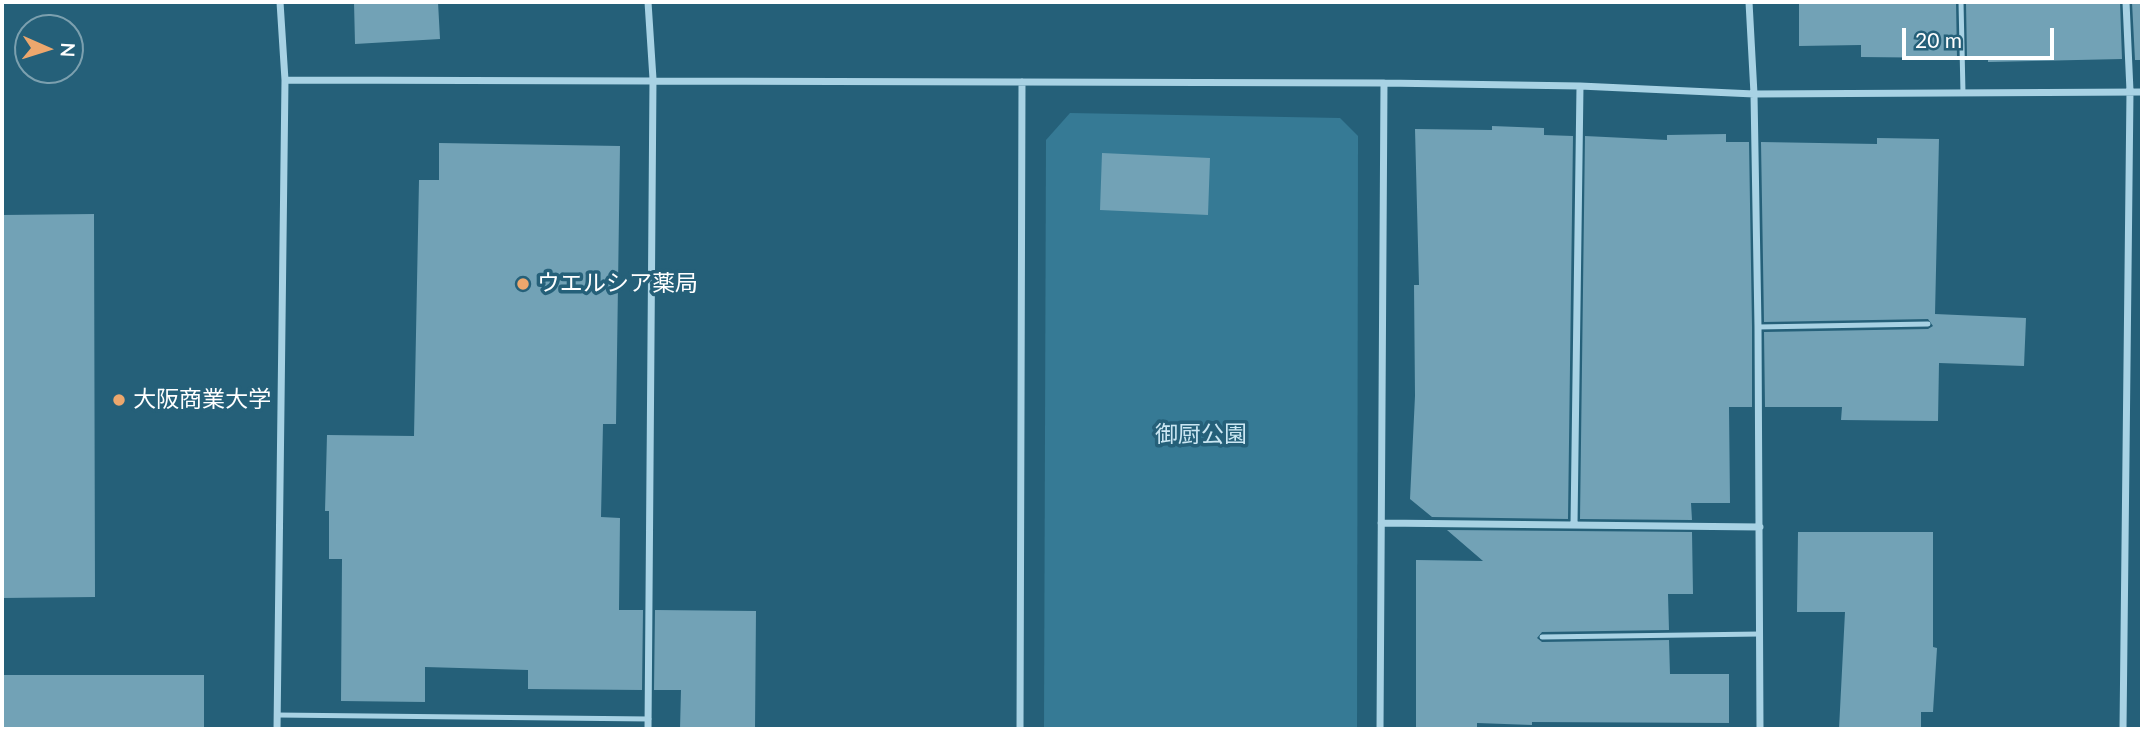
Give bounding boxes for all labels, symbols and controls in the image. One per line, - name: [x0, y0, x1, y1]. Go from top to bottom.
- north arrow: [14, 14, 84, 84]
- scale bar: [1906, 14, 2058, 58]
- text: 20 m: [1915, 27, 1962, 52]
- text: N: [57, 42, 80, 58]
- place label: ウエルシア薬局: [537, 270, 698, 298]
- marker: ウエルシア薬局: [515, 276, 531, 292]
- place label: 大阪商業大学: [133, 386, 271, 414]
- marker: 大阪商業大学: [111, 392, 127, 408]
- park label: 御厨公園: [1155, 421, 1247, 449]

